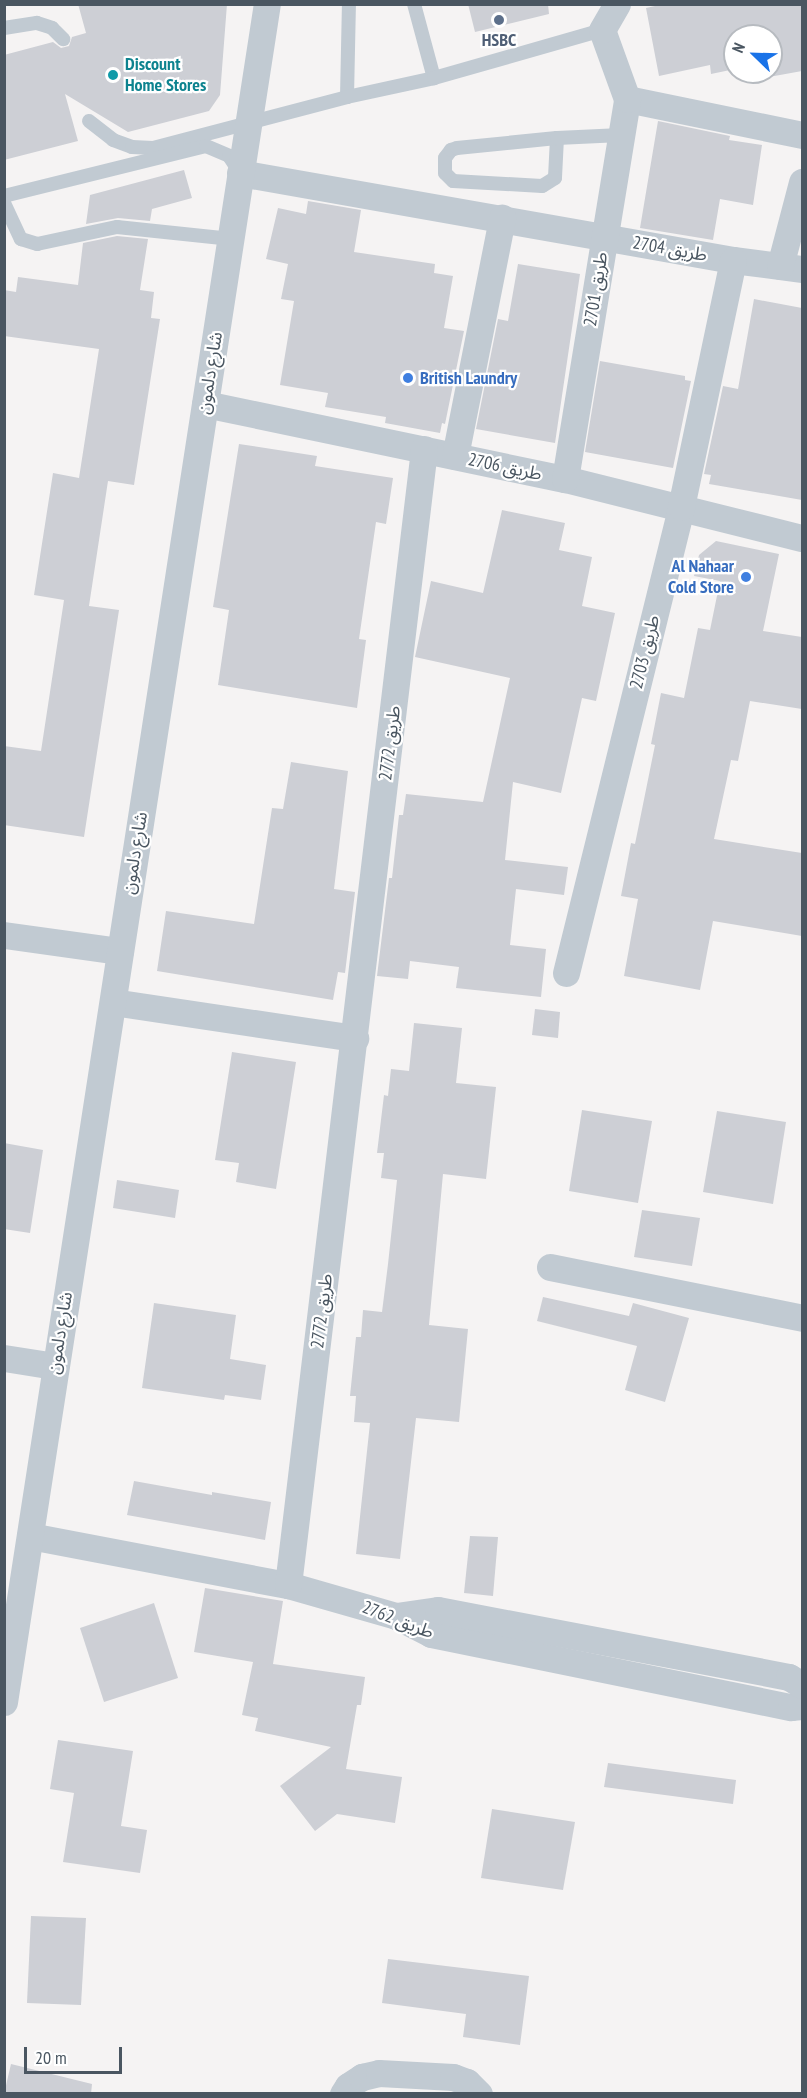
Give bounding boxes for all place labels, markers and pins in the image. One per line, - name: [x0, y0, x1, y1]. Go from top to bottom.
- marker: HSBC: [492, 13, 506, 27]
- place label: HSBC: [482, 29, 516, 51]
- place label: Discount Home Stores: [125, 54, 206, 97]
- marker: Discount Home Stores: [106, 68, 120, 82]
- place label: British Laundry: [420, 367, 517, 389]
- marker: British Laundry: [401, 371, 415, 385]
- place label: Al Nahaar Cold Store: [668, 556, 734, 598]
- marker: Al Nahaar Cold Store: [739, 570, 753, 584]

